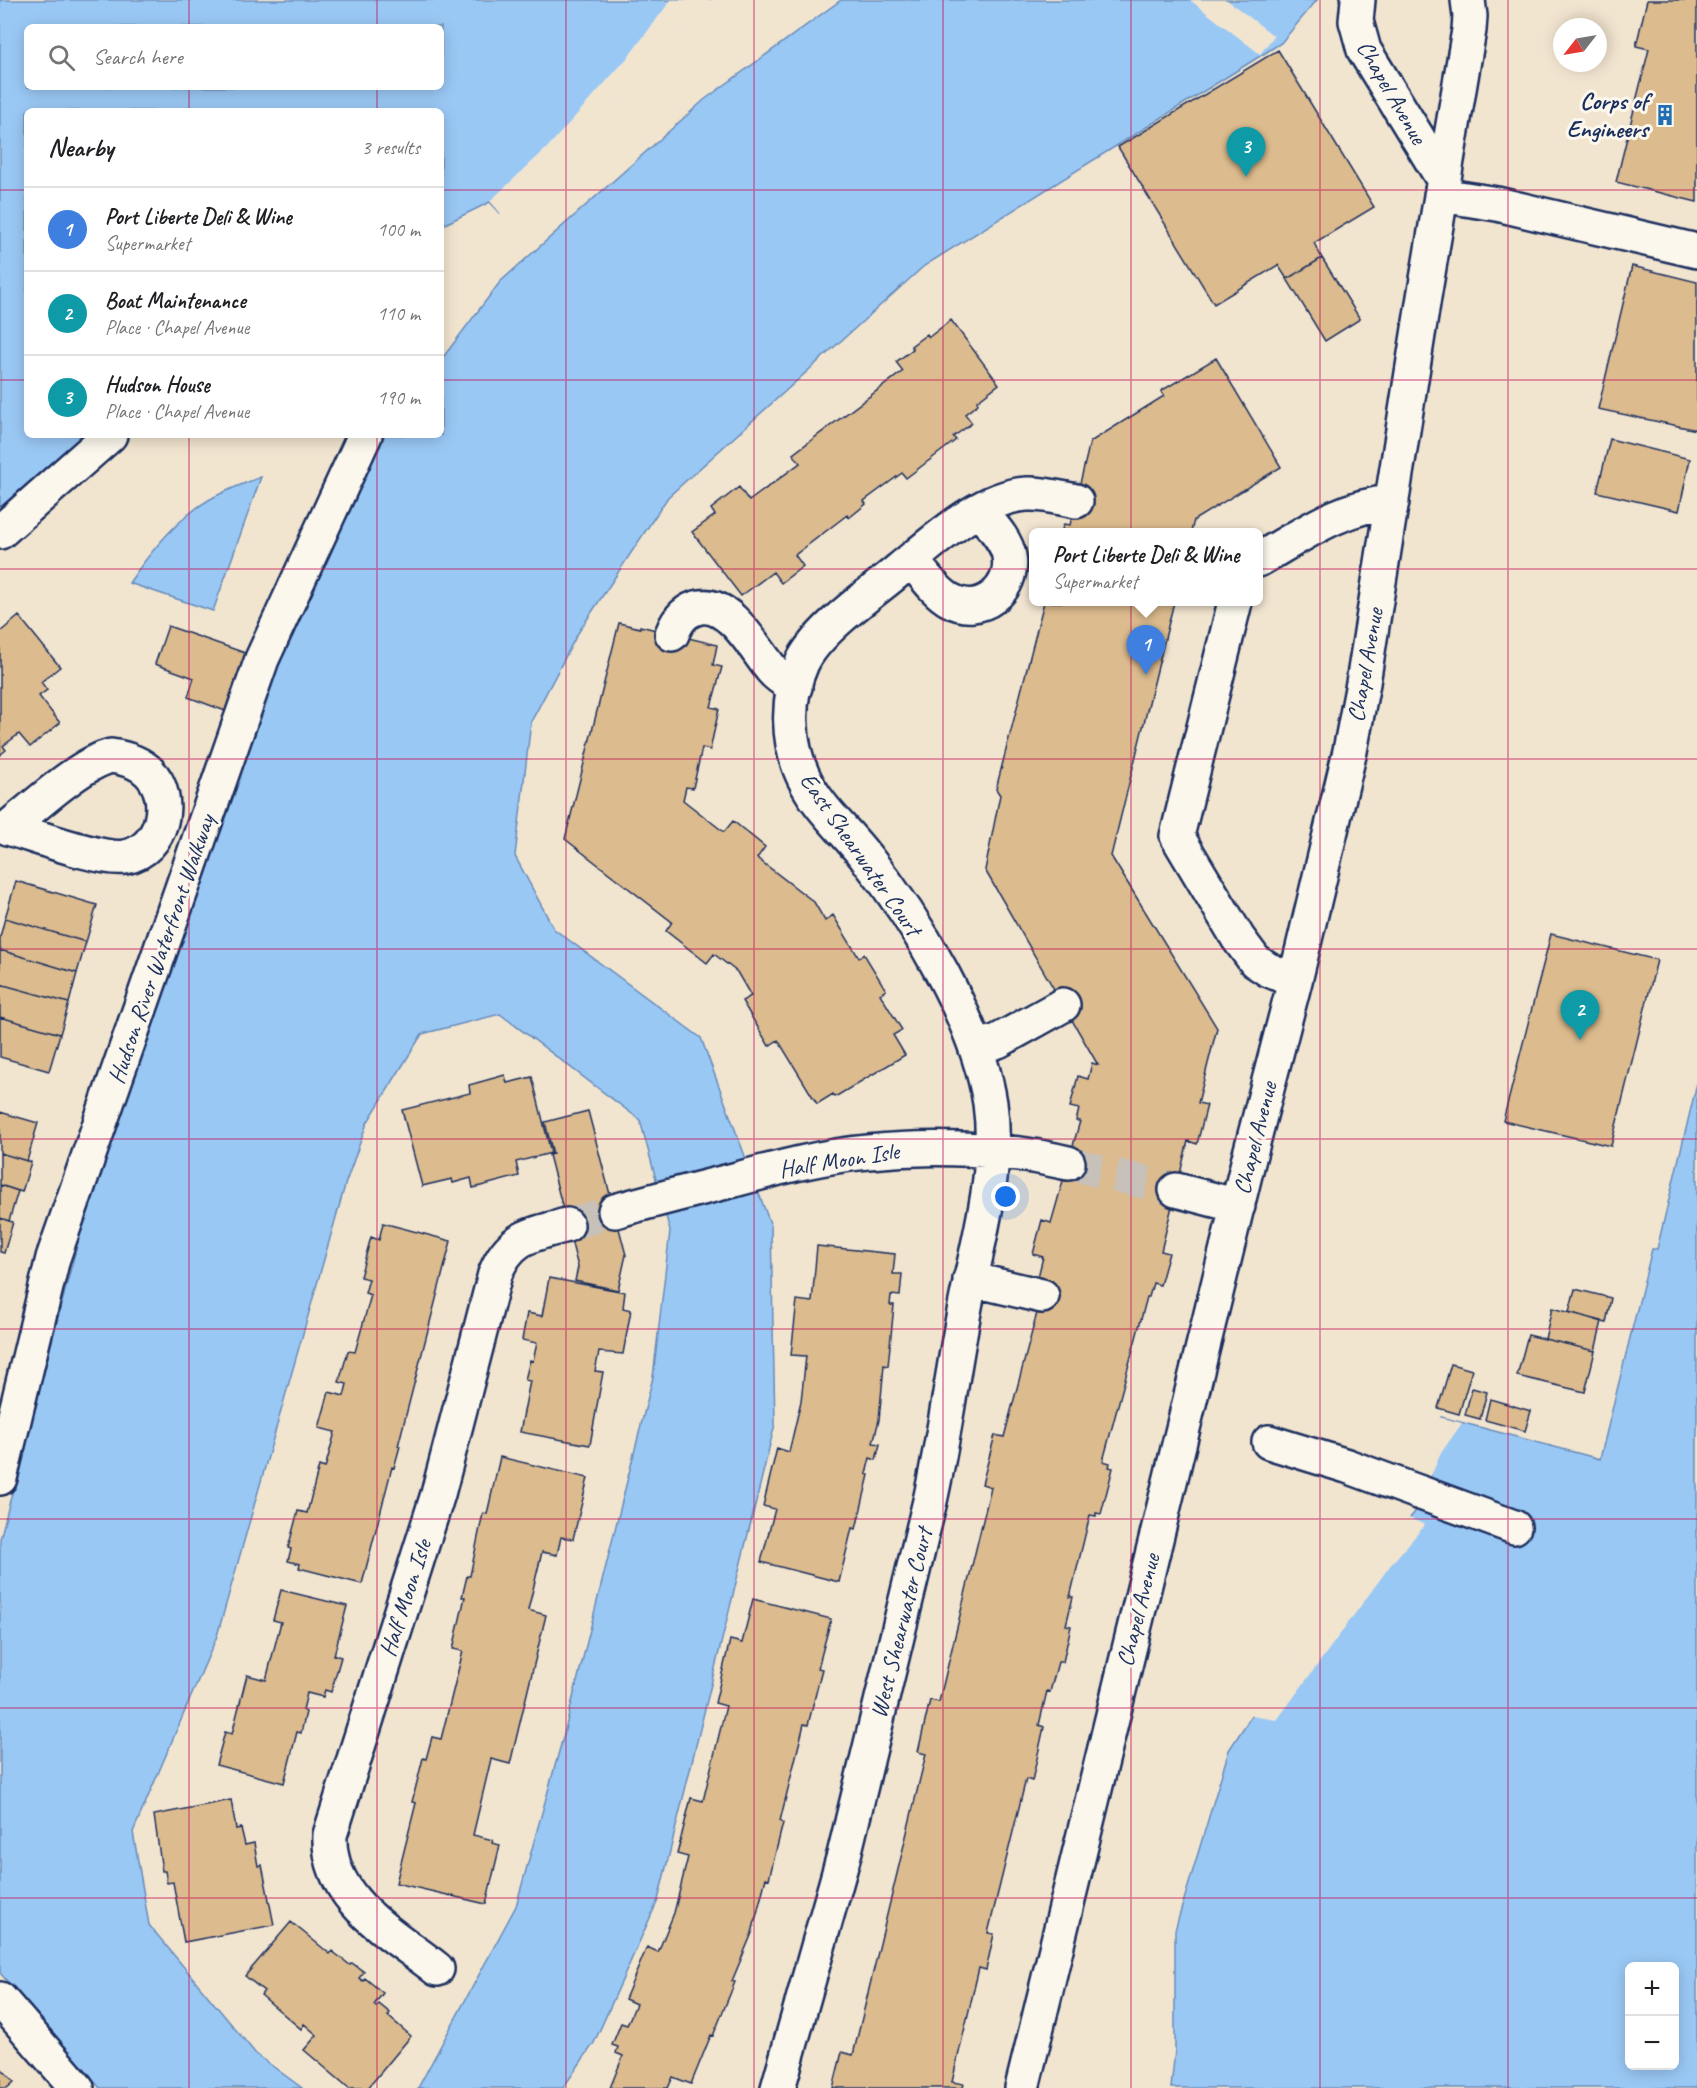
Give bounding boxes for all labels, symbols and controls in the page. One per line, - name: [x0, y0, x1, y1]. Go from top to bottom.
- north arrow: [1553, 18, 1607, 72]
- search box: [24, 24, 444, 90]
- street label: Chapel Avenue: [1350, 35, 1435, 151]
- icon: search: [45, 41, 78, 74]
- text: Search here: [93, 43, 183, 71]
- place label: Corps of Engineers: [1567, 86, 1654, 144]
- building icon: Corps of Engineers: [1653, 103, 1677, 127]
- pin: 3: [1226, 128, 1266, 177]
- text: Nearby: [48, 131, 113, 164]
- text: 3 results: [361, 135, 420, 160]
- text: Port Liberte Deli & Wine: [105, 203, 292, 231]
- text: 1: [63, 217, 72, 242]
- text: 100 m: [377, 217, 420, 242]
- text: Supermarket: [105, 231, 190, 256]
- text: Boat Maintenance: [105, 287, 246, 315]
- text: 2: [63, 301, 72, 326]
- text: 110 m: [377, 301, 420, 326]
- text: Place · Chapel Avenue: [105, 315, 249, 340]
- text: Hudson House: [105, 371, 209, 399]
- text: 3: [63, 385, 72, 410]
- text: 190 m: [377, 385, 420, 410]
- text: Place · Chapel Avenue: [105, 399, 249, 424]
- popup: [1029, 528, 1263, 606]
- text: Port Liberte Deli & Wine: [1053, 541, 1239, 569]
- text: Supermarket: [1053, 569, 1138, 594]
- street label: Chapel Avenue: [1340, 604, 1390, 724]
- pin: 1: [1126, 626, 1166, 675]
- street label: East Shearwater Court: [794, 767, 930, 944]
- street label: Hudson River Waterfront Walkway: [101, 809, 222, 1088]
- pin: 2: [1560, 990, 1600, 1040]
- street label: Chapel Avenue: [1227, 1077, 1284, 1197]
- street label: Half Moon Isle: [777, 1135, 903, 1184]
- your location: [991, 1182, 1020, 1211]
- street label: West Shearwater Court: [863, 1522, 940, 1721]
- street label: Half Moon Isle: [372, 1534, 439, 1660]
- street label: Chapel Avenue: [1110, 1549, 1167, 1669]
- map controls: [1625, 1962, 1679, 2070]
- button: +: [1625, 1962, 1679, 2016]
- button: −: [1625, 2016, 1679, 2070]

